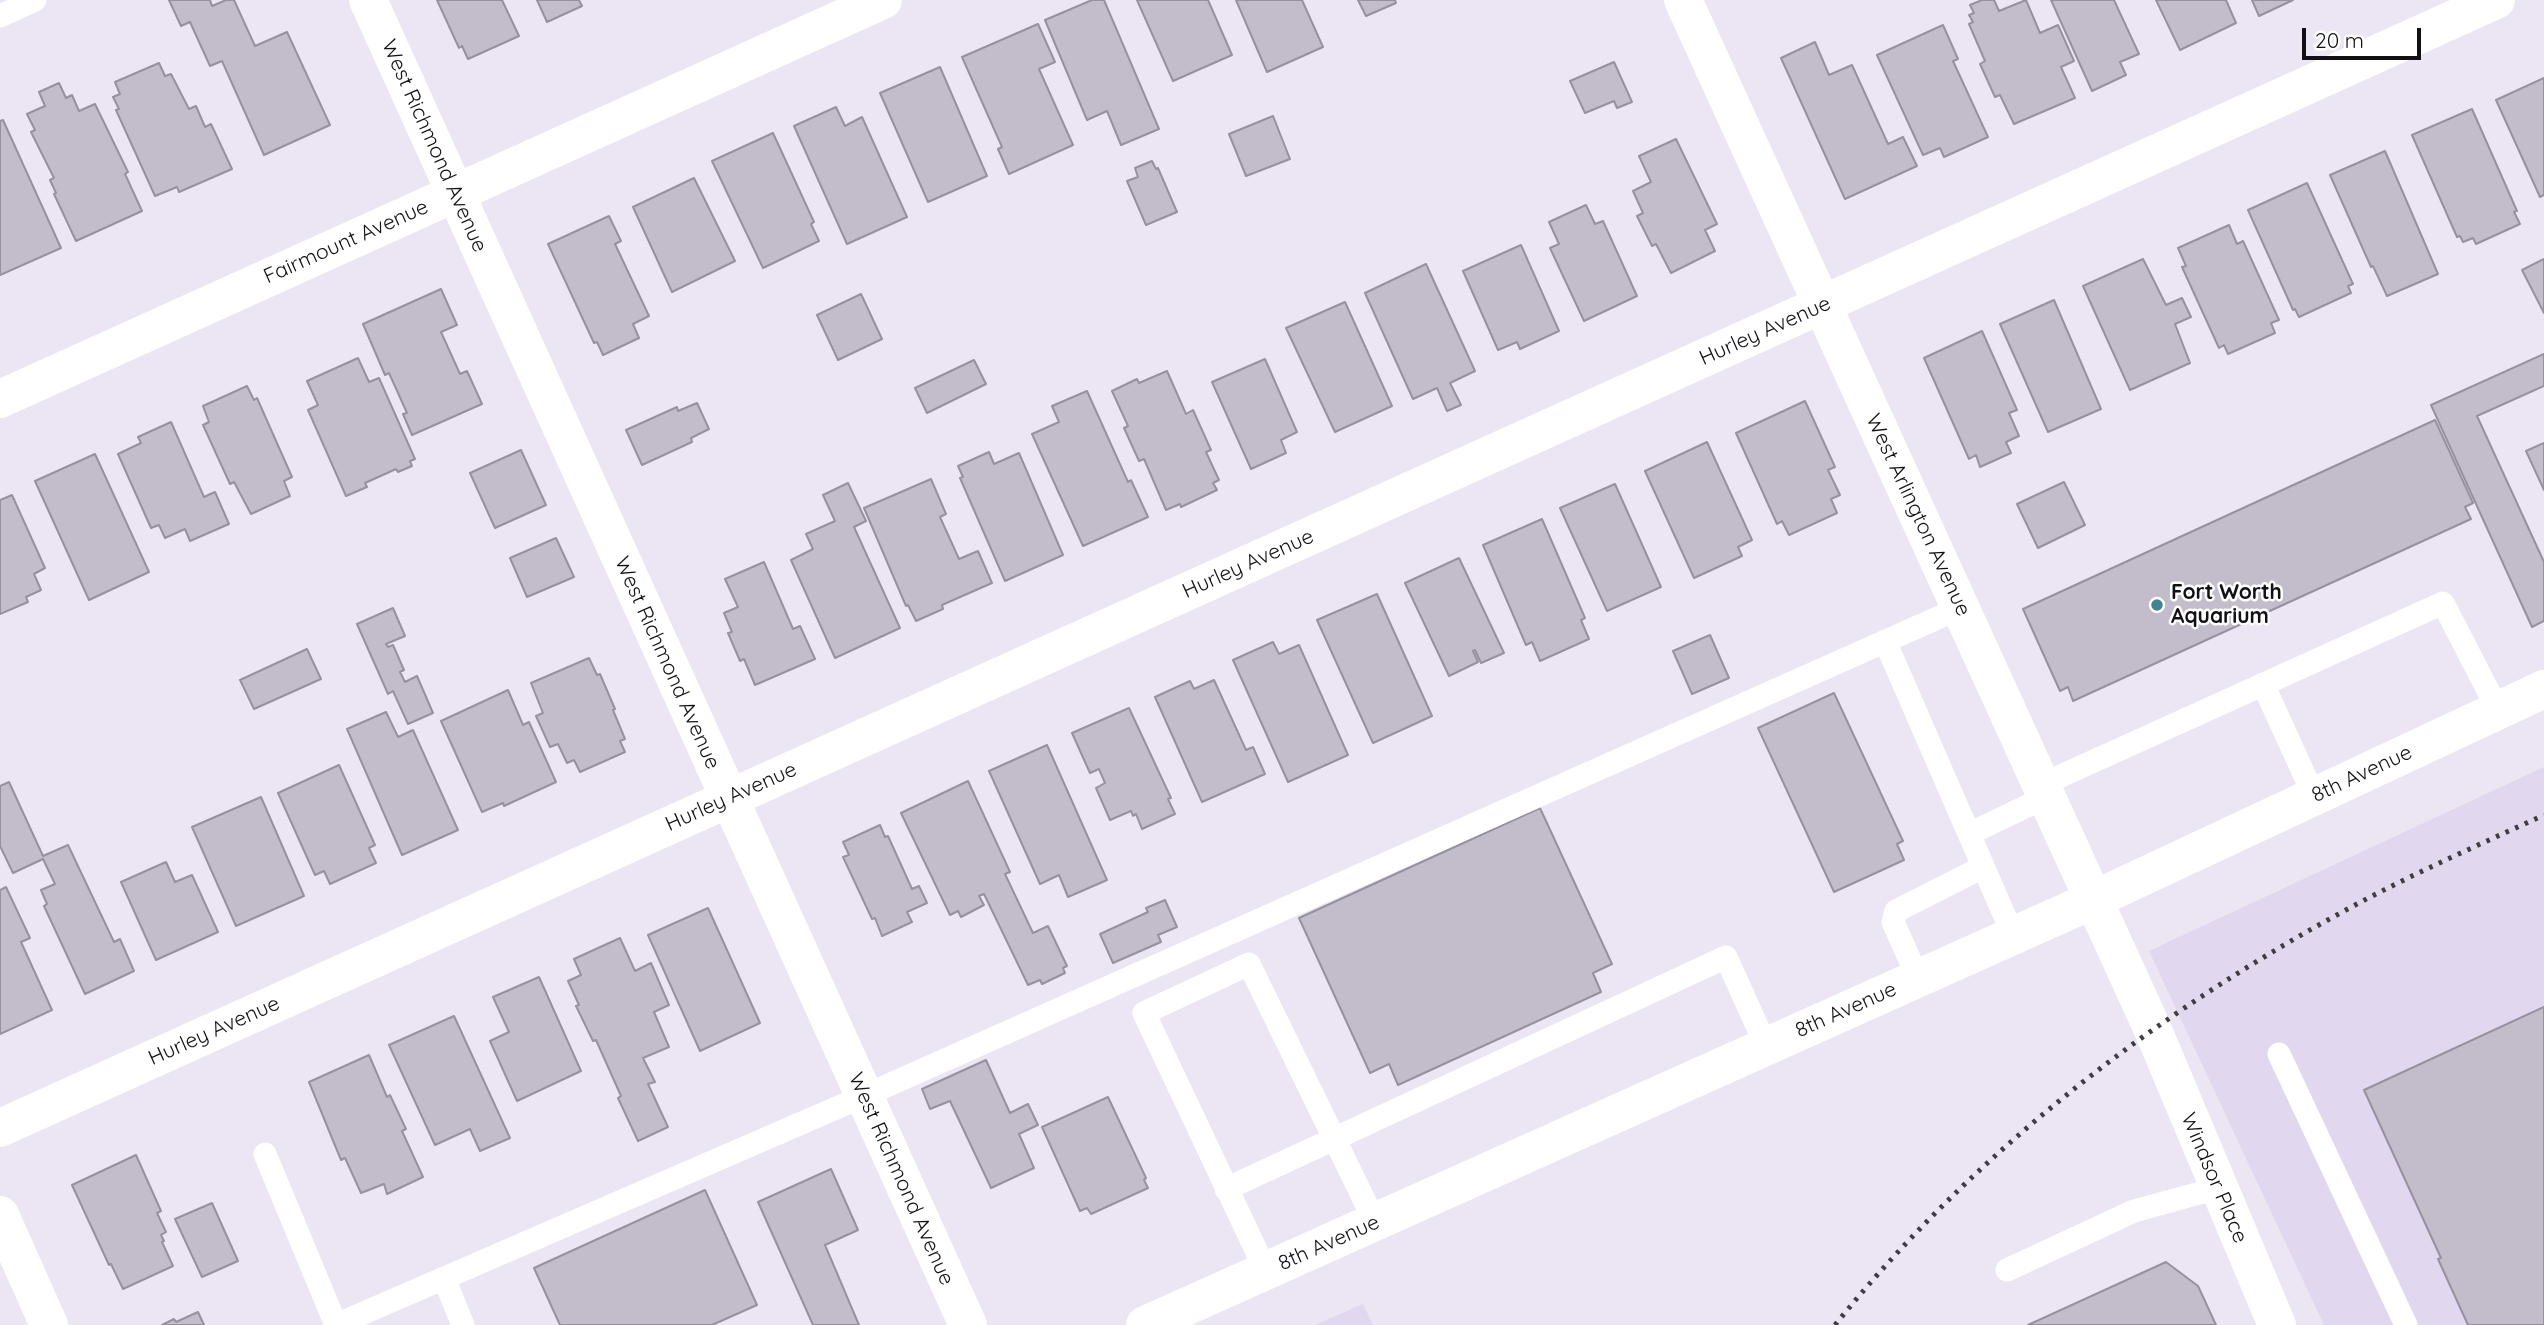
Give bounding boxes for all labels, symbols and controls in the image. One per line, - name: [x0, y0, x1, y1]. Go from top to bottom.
- scale bar: [2306, 14, 2425, 58]
- text: 20 m: [2315, 27, 2364, 53]
- street label: West Richmond Avenue: [376, 36, 492, 256]
- street label: Fairmount Avenue: [260, 194, 432, 290]
- street label: Hurley Avenue: [1695, 291, 1835, 371]
- street label: West Arlington Avenue: [1860, 410, 1976, 620]
- street label: Hurley Avenue: [1178, 524, 1318, 604]
- street label: West Richmond Avenue: [609, 553, 725, 773]
- place label: Fort Worth Aquarium: [2171, 580, 2282, 630]
- marker: Fort Worth Aquarium: [2149, 597, 2165, 613]
- street label: 8th Avenue: [2308, 740, 2416, 808]
- street label: Hurley Avenue: [661, 757, 801, 837]
- street label: 8th Avenue: [1792, 977, 1900, 1043]
- street label: Hurley Avenue: [144, 991, 284, 1071]
- street label: West Richmond Avenue: [843, 1069, 959, 1289]
- street label: Windsor Place: [2175, 1109, 2253, 1247]
- street label: 8th Avenue: [1275, 1210, 1383, 1276]

